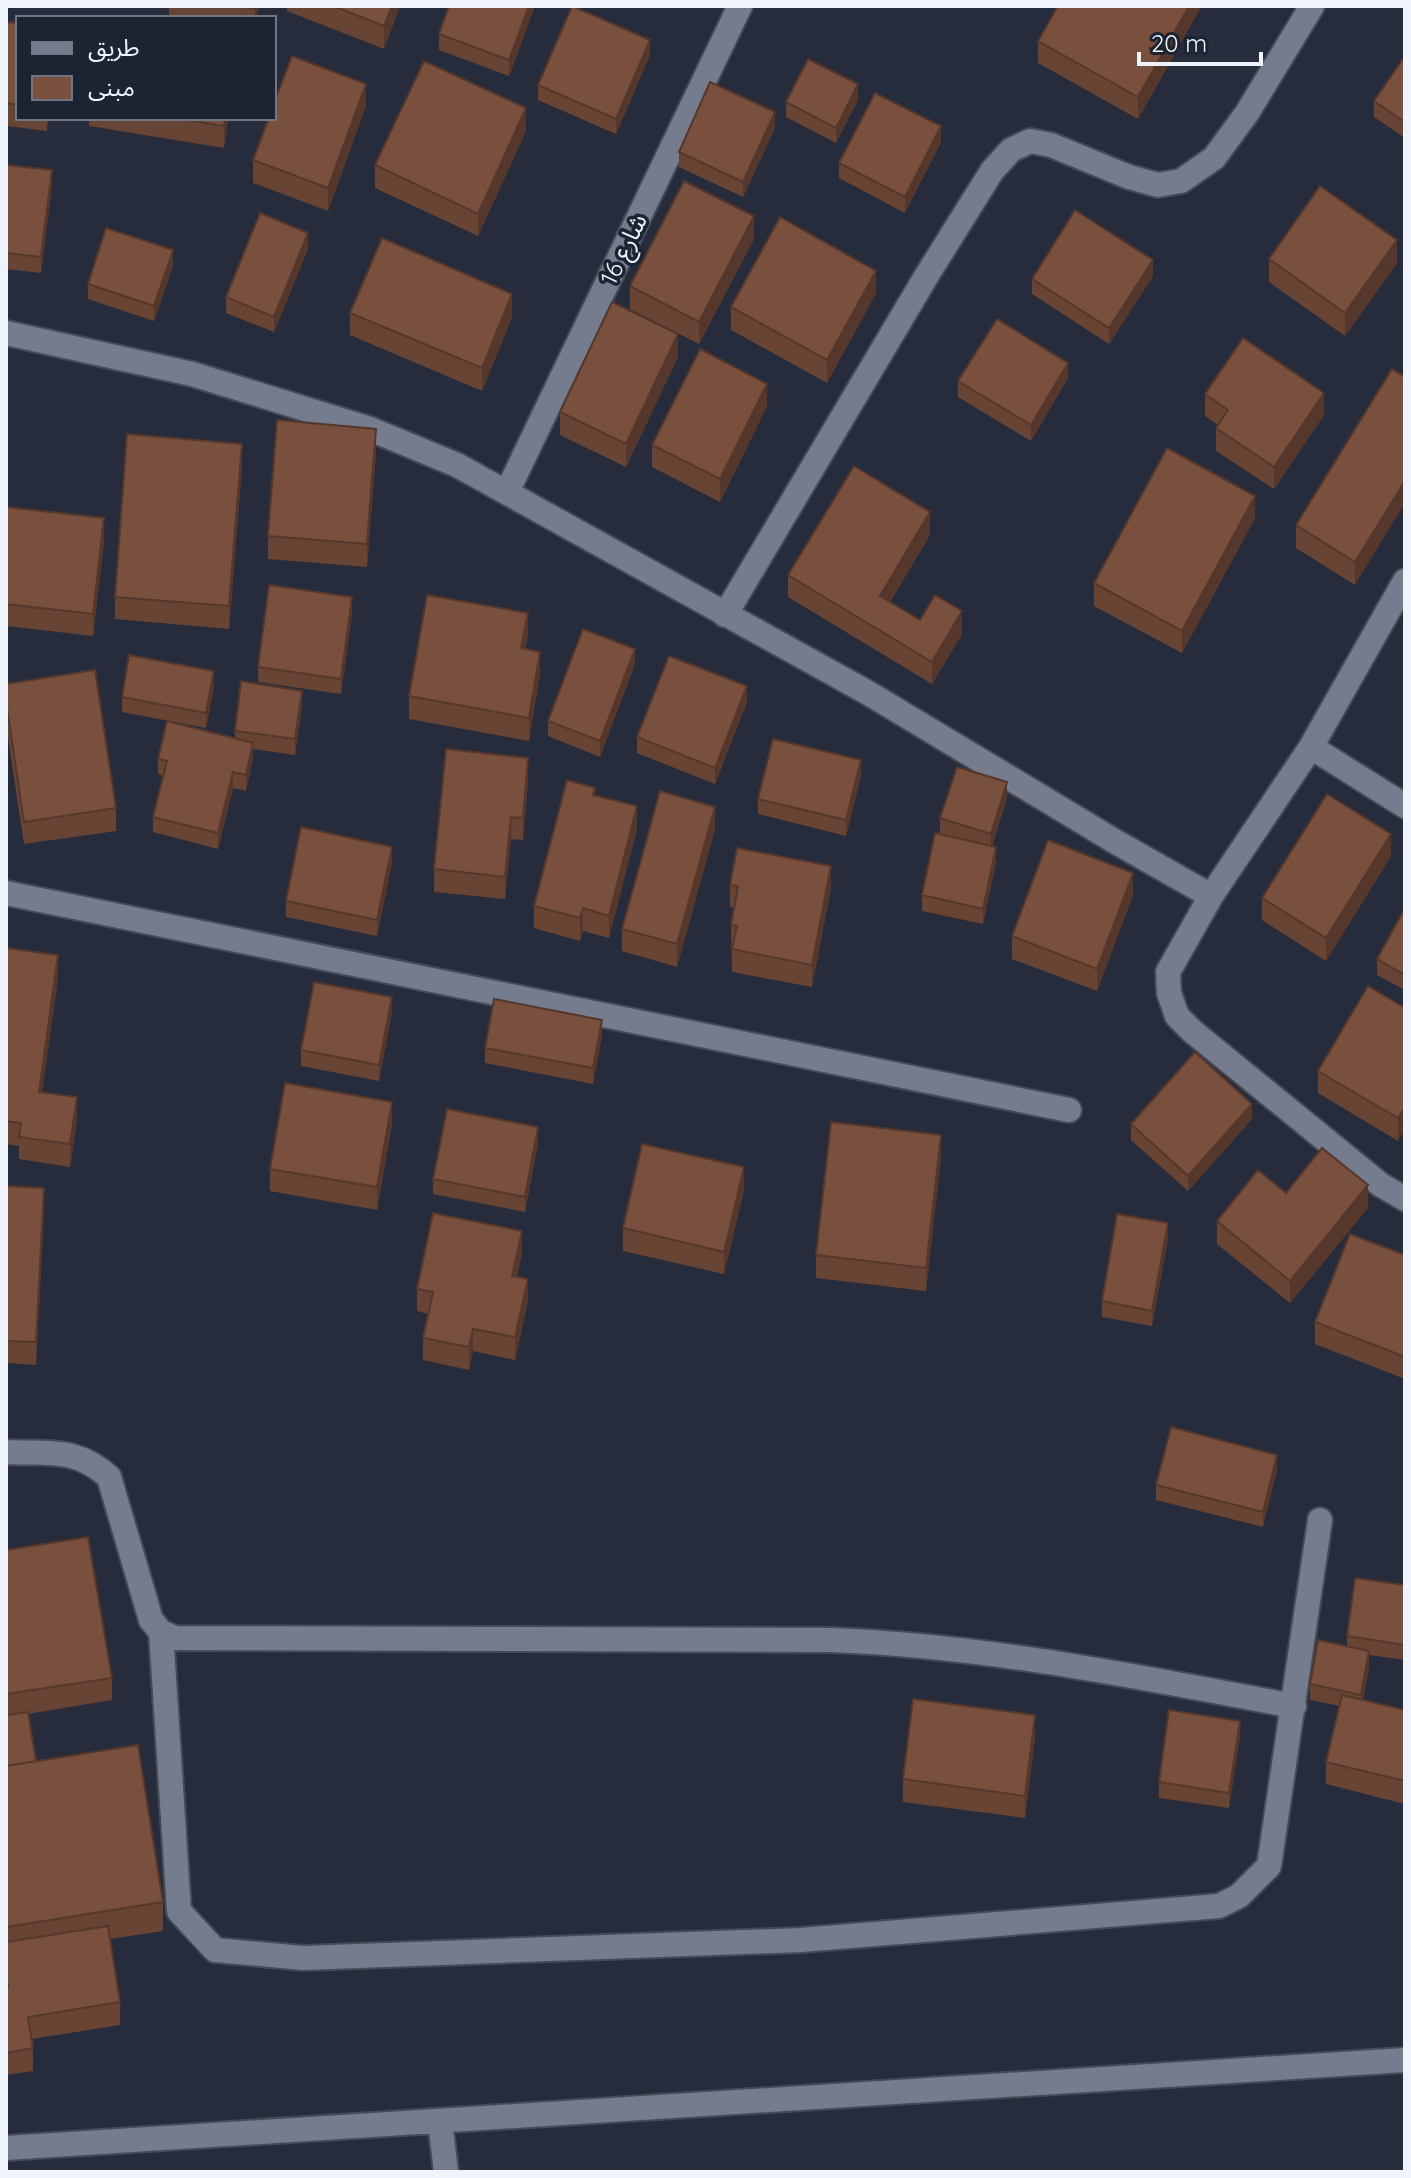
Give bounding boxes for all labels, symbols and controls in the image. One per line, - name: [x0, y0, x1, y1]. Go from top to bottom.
- legend: [16, 16, 276, 120]
- scale bar: [1139, 16, 1261, 66]
- text: 20 m: [1151, 28, 1207, 58]
- text: طريق: [88, 32, 140, 63]
- text: مبنى: [88, 72, 135, 102]
- street label: شارع 16: [593, 209, 656, 291]

